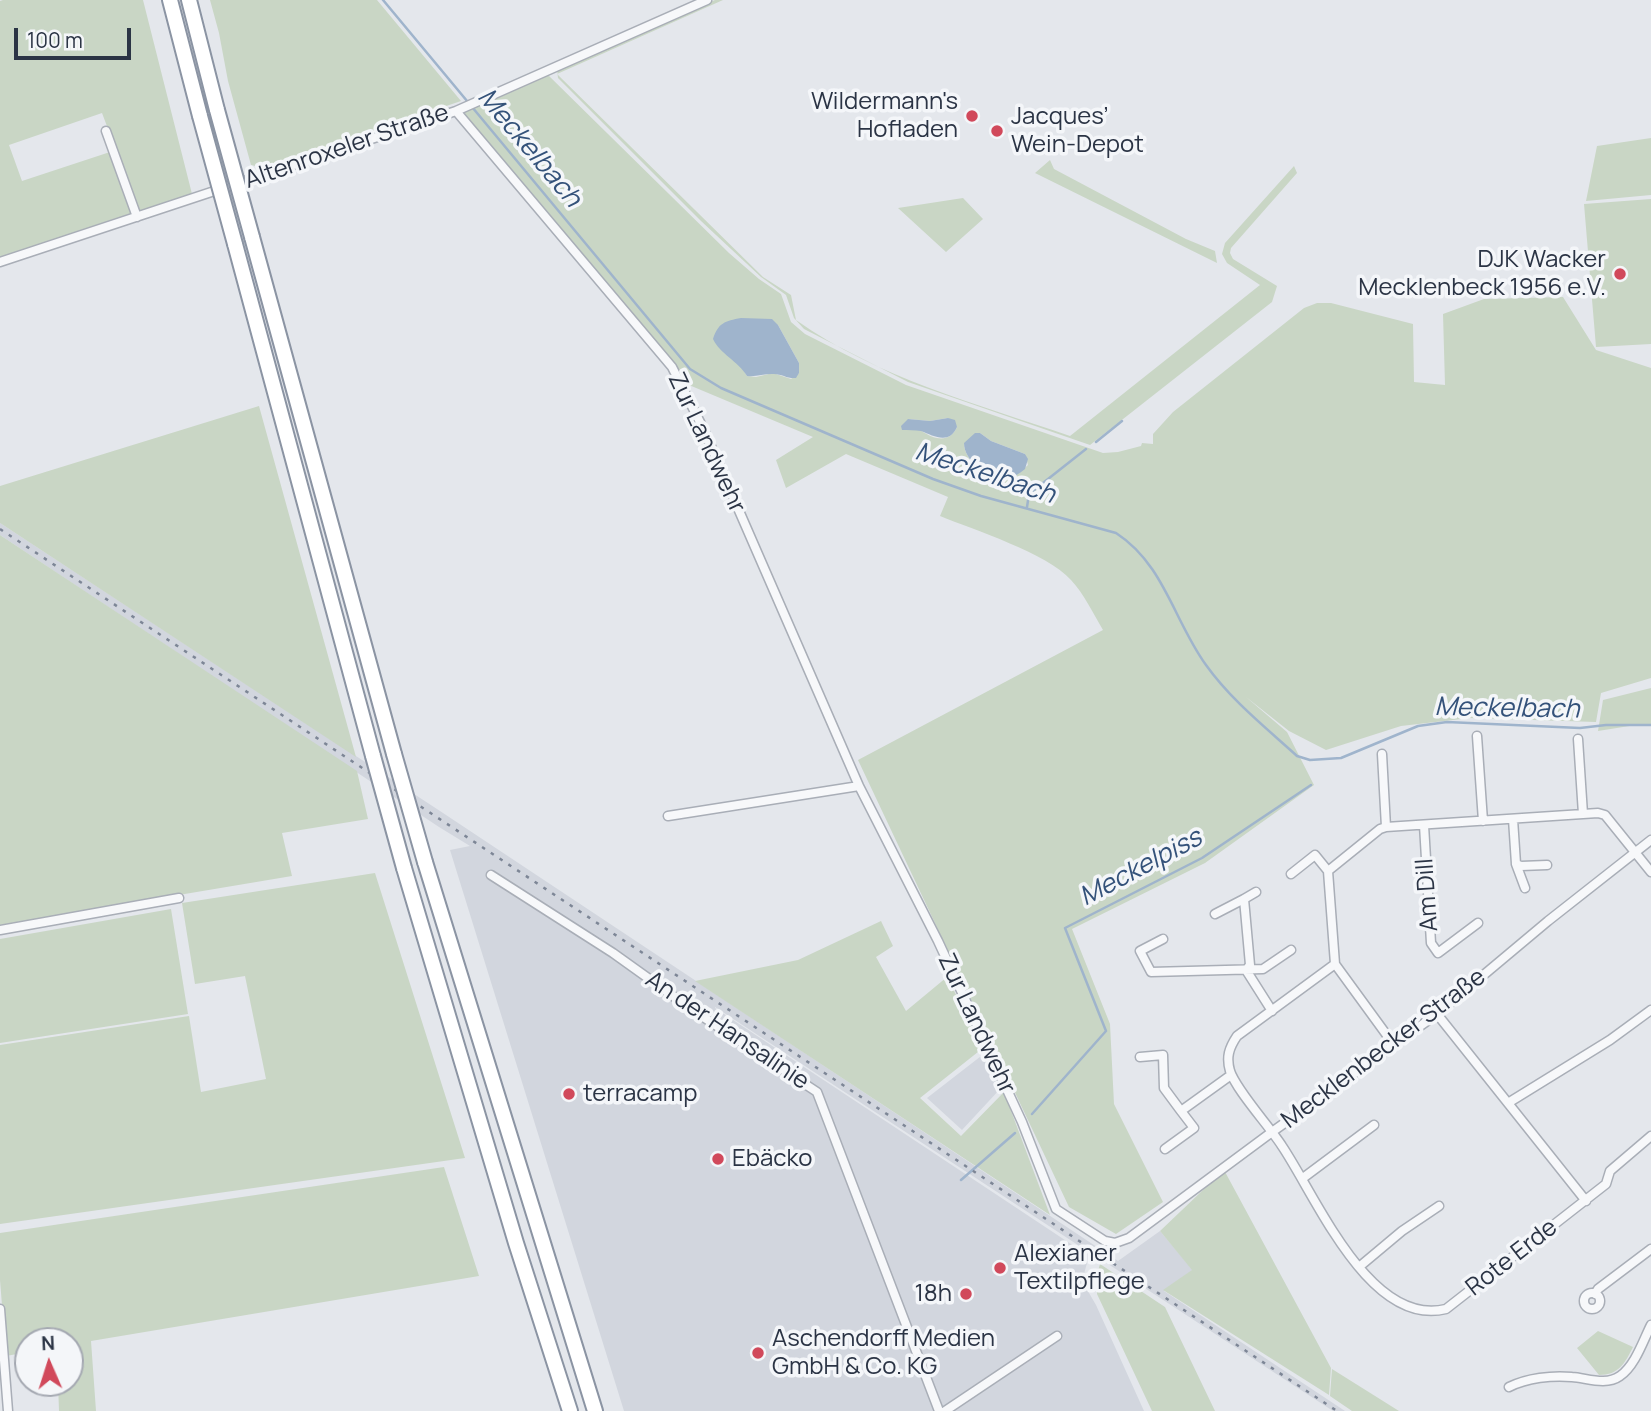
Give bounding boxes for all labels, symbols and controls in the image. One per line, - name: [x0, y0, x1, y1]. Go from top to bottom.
- scale bar: [18, 14, 135, 58]
- text: 100 m: [27, 26, 83, 54]
- water label: Meckelbach: [470, 82, 588, 214]
- place label: Wildermann's Hofladen: [811, 88, 958, 144]
- street label: Altenroxeler Straße: [241, 99, 453, 195]
- place label: Jacques’ Wein-Depot: [1011, 103, 1144, 159]
- marker: Wildermann's Hofladen: [964, 108, 980, 124]
- marker: Jacques’ Wein-Depot: [989, 123, 1005, 139]
- place label: DJK Wacker Mecklenbeck 1956 e.V.: [1358, 246, 1606, 302]
- marker: DJK Wacker Mecklenbeck 1956 e.V.: [1612, 266, 1628, 282]
- street label: Zur Landwehr: [661, 368, 751, 518]
- water label: Meckelbach: [911, 437, 1059, 511]
- water label: Meckelbach: [1434, 692, 1580, 726]
- water label: Meckelpiss: [1074, 823, 1208, 913]
- street label: Am Dill: [1411, 857, 1445, 933]
- street label: Zur Landwehr: [931, 949, 1021, 1099]
- street label: Mecklenbecker Straße: [1276, 963, 1492, 1135]
- street label: An der Hansalinie: [640, 966, 814, 1096]
- place label: terracamp: [583, 1080, 697, 1108]
- marker: terracamp: [561, 1086, 577, 1102]
- place label: Ebäcko: [732, 1145, 812, 1173]
- marker: Ebäcko: [710, 1151, 726, 1167]
- street label: Rote Erde: [1461, 1214, 1563, 1302]
- place label: Alexianer Textilpflege: [1014, 1240, 1145, 1296]
- marker: Alexianer Textilpflege: [992, 1260, 1008, 1276]
- place label: 18h: [914, 1280, 952, 1308]
- marker: 18h: [958, 1286, 974, 1302]
- place label: Aschendorff Medien GmbH & Co. KG: [772, 1325, 995, 1381]
- north arrow: [14, 1327, 84, 1397]
- text: N: [41, 1330, 56, 1356]
- marker: Aschendorff Medien GmbH & Co. KG: [750, 1345, 766, 1361]

